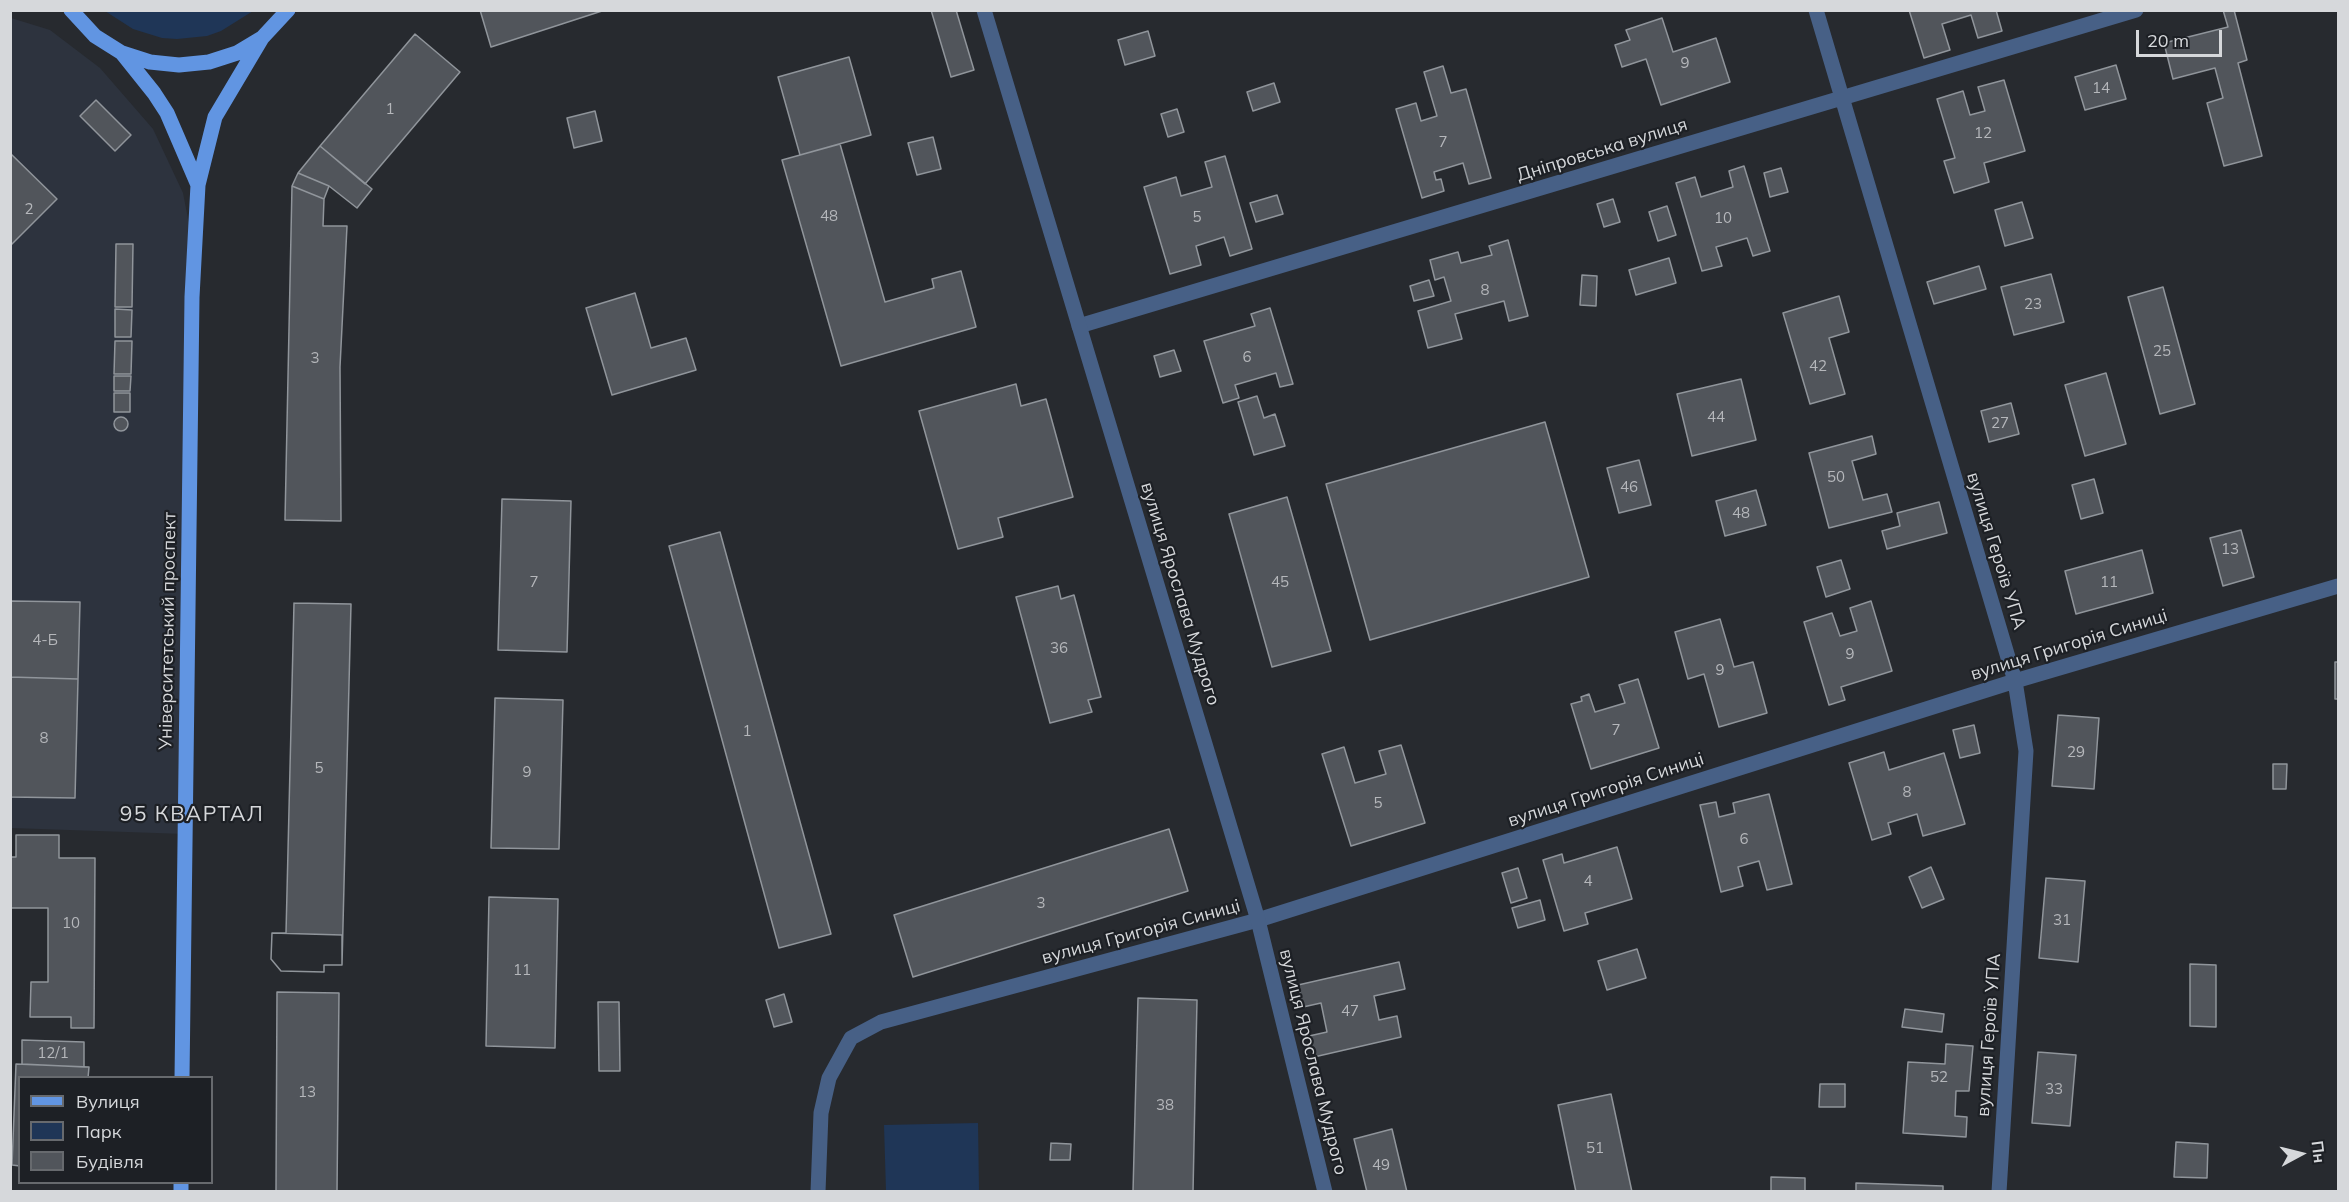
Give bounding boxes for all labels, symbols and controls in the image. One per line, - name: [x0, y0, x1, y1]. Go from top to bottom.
- scale bar: [2139, 18, 2224, 56]
- text: 20 m: [2147, 29, 2189, 52]
- house number: 9: [1681, 54, 1689, 72]
- house number: 14: [2092, 79, 2110, 97]
- house number: 1: [386, 100, 394, 118]
- street label: Дніпровська вулиця: [1514, 114, 1690, 186]
- house number: 12: [1974, 124, 1992, 142]
- house number: 7: [1439, 133, 1447, 151]
- house number: 2: [25, 200, 33, 218]
- house number: 48: [820, 207, 838, 225]
- house number: 5: [1193, 208, 1201, 226]
- house number: 10: [1714, 209, 1732, 227]
- house number: 8: [1481, 281, 1489, 299]
- house number: 23: [2024, 295, 2042, 313]
- house number: 25: [2153, 342, 2171, 360]
- house number: 6: [1243, 348, 1251, 366]
- house number: 3: [311, 349, 319, 367]
- house number: 42: [1809, 357, 1827, 375]
- house number: 44: [1707, 408, 1725, 426]
- house number: 27: [1991, 414, 2009, 432]
- house number: 50: [1827, 468, 1845, 486]
- street label: вулиця Героїв УПА: [1962, 470, 2030, 632]
- house number: 46: [1620, 478, 1638, 496]
- street label: вулиця Ярослава Мудрого: [1136, 480, 1224, 708]
- house number: 48: [1732, 504, 1750, 522]
- street label: Університетський проспект: [155, 512, 181, 750]
- house number: 13: [2221, 540, 2239, 558]
- house number: 7: [530, 573, 538, 591]
- house number: 45: [1271, 573, 1289, 591]
- house number: 11: [2100, 573, 2118, 591]
- street label: вулиця Григорія Синиці: [1968, 605, 2170, 685]
- house number: 4-Б: [32, 631, 58, 649]
- house number: 36: [1050, 639, 1068, 657]
- house number: 9: [1846, 645, 1854, 663]
- house number: 9: [1716, 661, 1724, 679]
- house number: 7: [1612, 721, 1620, 739]
- house number: 1: [743, 722, 751, 740]
- house number: 8: [40, 729, 48, 747]
- house number: 29: [2067, 743, 2085, 761]
- street label: вулиця Григорія Синиці: [1505, 748, 1707, 832]
- house number: 5: [315, 759, 323, 777]
- house number: 9: [523, 763, 531, 781]
- house number: 8: [1903, 783, 1911, 801]
- house number: 5: [1374, 794, 1382, 812]
- district label: 95 КВАРТАЛ: [120, 802, 264, 828]
- house number: 6: [1740, 830, 1748, 848]
- house number: 4: [1584, 872, 1592, 890]
- house number: 3: [1037, 894, 1045, 912]
- street label: вулиця Григорія Синиці: [1039, 895, 1243, 969]
- house number: 31: [2053, 911, 2071, 929]
- house number: 10: [62, 914, 80, 932]
- street label: вулиця Ярослава Мудрого: [1274, 947, 1352, 1177]
- street label: вулиця Героїв УПА: [1973, 953, 2005, 1117]
- house number: 11: [513, 961, 531, 979]
- house number: 47: [1341, 1002, 1359, 1020]
- house number: 12/1: [37, 1044, 69, 1062]
- house number: 52: [1930, 1068, 1948, 1086]
- legend: [18, 1076, 213, 1184]
- house number: 33: [2045, 1080, 2063, 1098]
- house number: 13: [298, 1083, 316, 1101]
- text: Вулиця: [76, 1090, 140, 1113]
- house number: 38: [1156, 1096, 1174, 1114]
- text: Парк: [76, 1120, 121, 1143]
- north arrow: [2271, 1124, 2331, 1184]
- house number: 51: [1586, 1139, 1604, 1157]
- text: Пн: [2308, 1140, 2330, 1164]
- text: Будівля: [76, 1150, 144, 1173]
- house number: 49: [1372, 1156, 1390, 1174]

